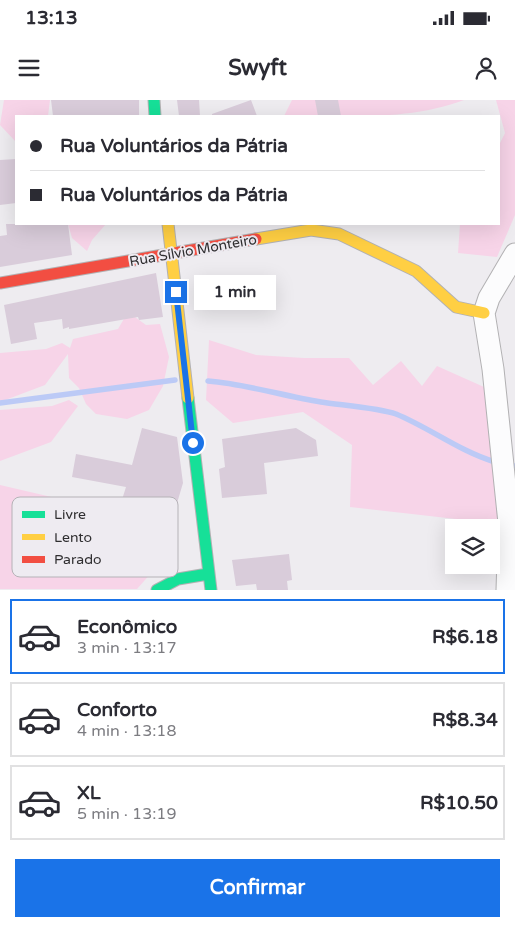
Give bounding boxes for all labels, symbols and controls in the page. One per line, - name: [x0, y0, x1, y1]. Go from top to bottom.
- text: 13:13: [25, 7, 78, 29]
- icon: menu: [15, 54, 43, 82]
- icon: person: [472, 54, 500, 82]
- text: Swyft: [228, 55, 287, 81]
- text: Rua Voluntários da Pátria: [60, 135, 288, 157]
- text: Rua Voluntários da Pátria: [60, 184, 288, 206]
- street label: Rua Sílvio Monteiro: [128, 231, 258, 270]
- callout: 1 min: [194, 274, 276, 310]
- route end: [165, 281, 187, 303]
- text: 1 min: [214, 282, 256, 302]
- route start: [182, 432, 204, 454]
- legend: [12, 497, 178, 577]
- text: Livre: [54, 506, 86, 523]
- map controls: [445, 519, 500, 574]
- button: layers: [445, 519, 500, 574]
- text: Lento: [54, 529, 92, 546]
- text: Parado: [54, 551, 102, 568]
- icon: car: [17, 614, 62, 659]
- text: Econômico: [77, 616, 177, 638]
- text: R$6.18: [432, 626, 498, 648]
- text: 3 min · 13:17: [77, 638, 176, 658]
- icon: car: [17, 697, 62, 742]
- text: Conforto: [77, 699, 157, 721]
- text: R$8.34: [432, 709, 498, 731]
- text: 4 min · 13:18: [77, 721, 176, 741]
- icon: car: [17, 780, 62, 825]
- text: XL: [77, 782, 101, 804]
- text: R$10.50: [420, 792, 498, 814]
- text: 5 min · 13:19: [77, 804, 176, 824]
- button: Confirmar: [15, 859, 500, 917]

